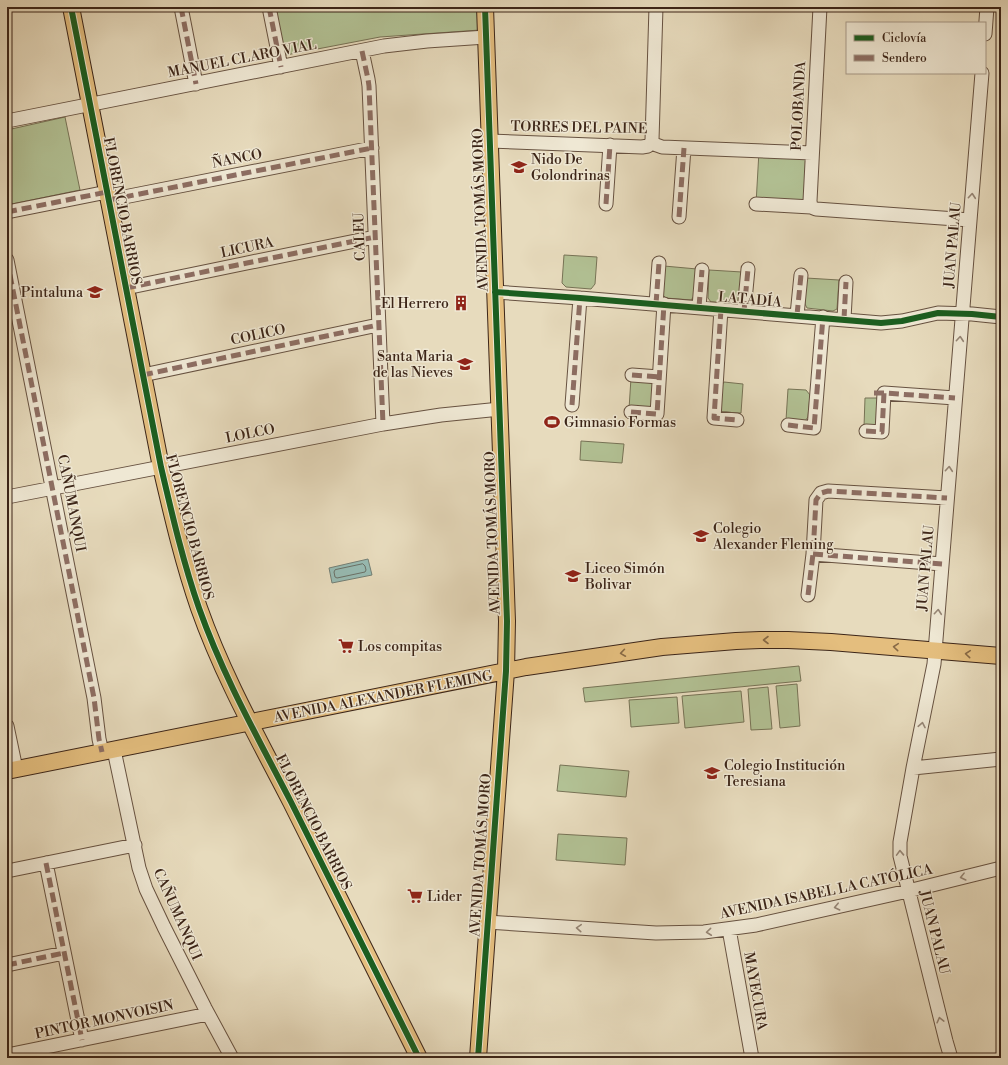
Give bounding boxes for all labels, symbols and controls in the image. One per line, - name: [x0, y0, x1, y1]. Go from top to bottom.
- legend: [846, 22, 986, 74]
- text: Ciclovía: [882, 31, 927, 46]
- street label: MANUEL CLARO VIAL: [166, 36, 318, 82]
- text: Sendero: [882, 51, 927, 66]
- street label: POLOBANDA: [788, 60, 810, 151]
- street label: TORRES DEL PAINE: [510, 118, 648, 138]
- street label: AVENIDA TOMÁS MORO: [467, 128, 493, 293]
- street label: FLORENCIO BARRIOS: [99, 136, 145, 287]
- street label: ÑANCO: [210, 143, 264, 173]
- place label: Nido De Golondrinas: [531, 151, 610, 185]
- school or university icon: Nido De Golondrinas: [510, 158, 528, 176]
- one-way arrow: [967, 193, 976, 199]
- street label: JUAN PALAU: [940, 201, 966, 290]
- street label: CALEU: [350, 212, 370, 262]
- street label: LICURA: [219, 234, 276, 262]
- school or university icon: Pintaluna: [86, 283, 104, 301]
- place label: Pintaluna: [21, 284, 84, 302]
- street label: LATADÍA: [717, 286, 783, 312]
- building icon: El Herrero: [452, 294, 470, 312]
- place label: El Herrero: [381, 295, 449, 313]
- street label: COLICO: [229, 320, 287, 350]
- one-way arrow: [955, 336, 964, 342]
- place label: Santa Maria de las Nieves: [373, 348, 454, 382]
- school or university icon: Santa Maria de las Nieves: [456, 355, 474, 373]
- sports icon: Gimnasio Formas: [543, 413, 561, 431]
- place label: Gimnasio Formas: [564, 414, 676, 432]
- street label: LOLCO: [224, 420, 276, 448]
- street label: AVENIDA TOMÁS MORO: [479, 451, 505, 616]
- street label: FLORENCIO BARRIOS: [161, 452, 217, 602]
- street label: CAÑUMANQUI: [53, 453, 91, 554]
- one-way arrow: [945, 466, 954, 472]
- place label: Colegio Alexander Fleming: [712, 520, 834, 554]
- street label: JUAN PALAU: [913, 524, 939, 613]
- school or university icon: Colegio Alexander Fleming: [692, 527, 710, 545]
- place label: Liceo Simón Bolivar: [584, 560, 666, 594]
- school or university icon: Liceo Simón Bolivar: [564, 567, 582, 585]
- one-way arrow: [933, 609, 942, 615]
- one-way arrow: [763, 636, 769, 644]
- supermarket icon: Los compitas: [337, 637, 355, 655]
- place label: Los compitas: [358, 638, 442, 656]
- one-way arrow: [893, 643, 899, 652]
- one-way arrow: [620, 648, 626, 657]
- one-way arrow: [965, 649, 971, 658]
- street label: AVENIDA ALEXANDER FLEMING: [271, 667, 495, 727]
- one-way arrow: [917, 722, 925, 728]
- street label: FLORENCIO BARRIOS: [271, 751, 355, 894]
- place label: Colegio Institución Teresiana: [724, 757, 846, 791]
- school or university icon: Colegio Institución Teresiana: [703, 764, 721, 782]
- street label: AVENIDA TOMÁS MORO: [464, 773, 496, 938]
- one-way arrow: [896, 850, 905, 856]
- street label: AVENIDA ISABEL LA CATÓLICA: [717, 859, 935, 924]
- street label: CAÑUMANQUI: [149, 865, 207, 964]
- one-way arrow: [960, 873, 966, 881]
- supermarket icon: Lider: [406, 887, 424, 905]
- street label: JUAN PALAU: [915, 887, 953, 977]
- place label: Lider: [427, 888, 462, 906]
- one-way arrow: [833, 902, 840, 910]
- one-way arrow: [576, 924, 582, 933]
- one-way arrow: [706, 927, 712, 936]
- street label: MAYECURA: [739, 951, 771, 1032]
- street label: PINTOR MONVOISIN: [33, 996, 176, 1043]
- one-way arrow: [937, 1017, 945, 1024]

